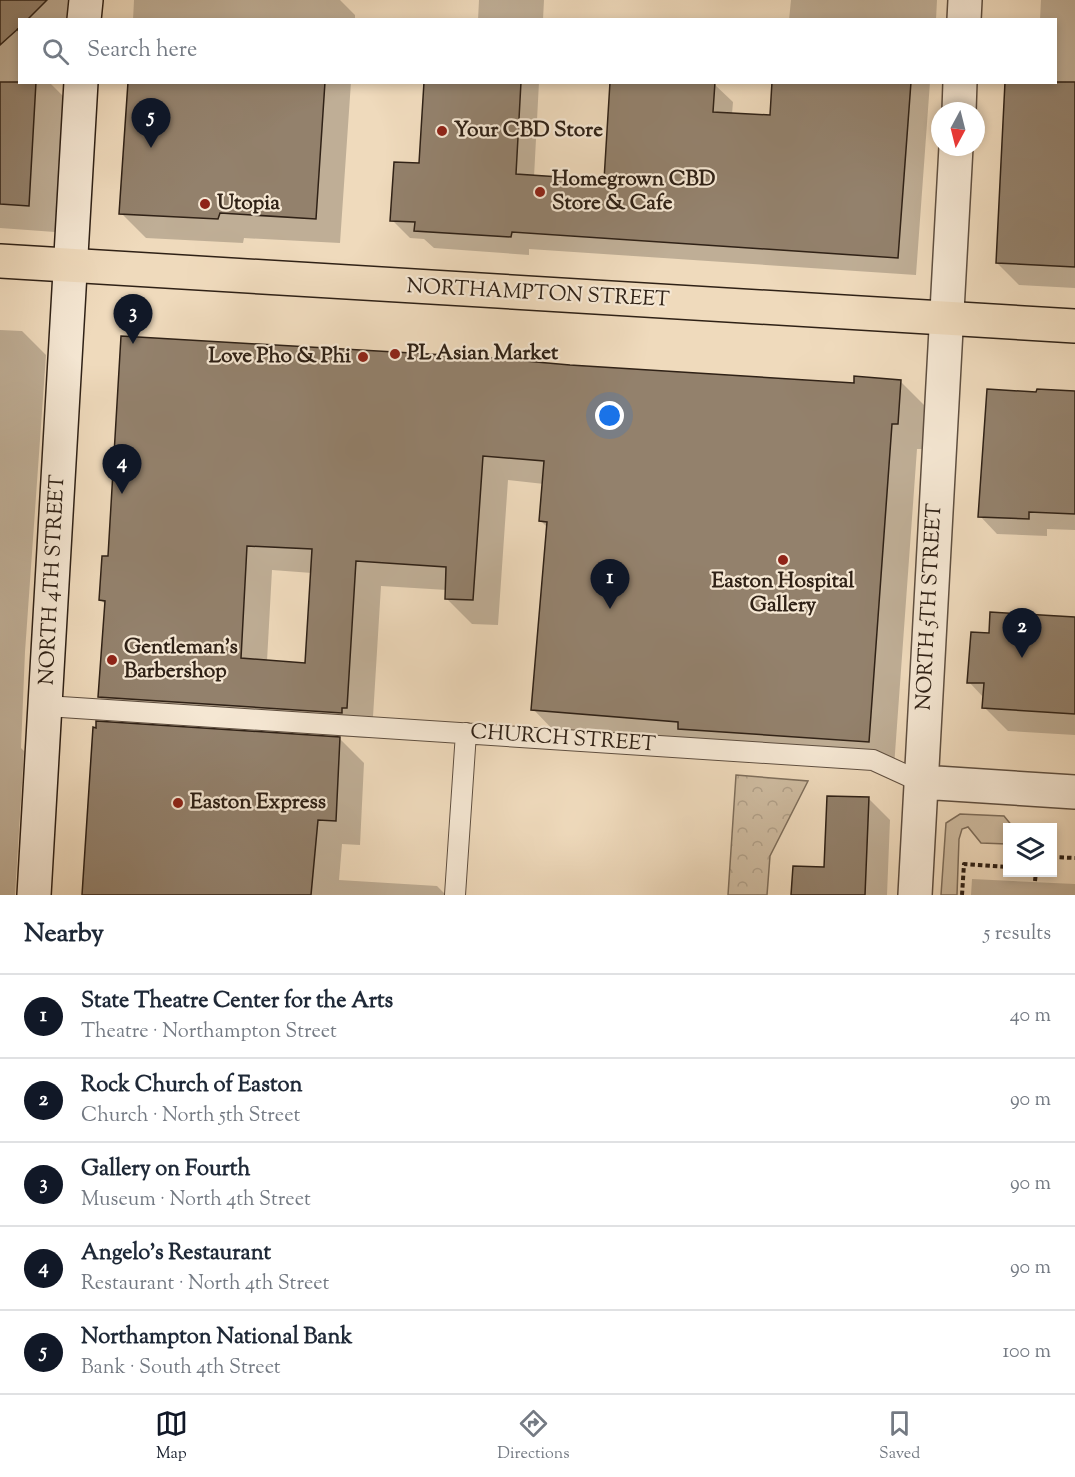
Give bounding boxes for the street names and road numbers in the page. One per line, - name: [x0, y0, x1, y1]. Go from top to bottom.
- street label: NORTHAMPTON STREET: [406, 272, 671, 316]
- street label: NORTH 4TH STREET: [33, 474, 74, 686]
- street label: NORTH 5TH STREET: [910, 502, 950, 711]
- street label: CHURCH STREET: [469, 718, 657, 760]

